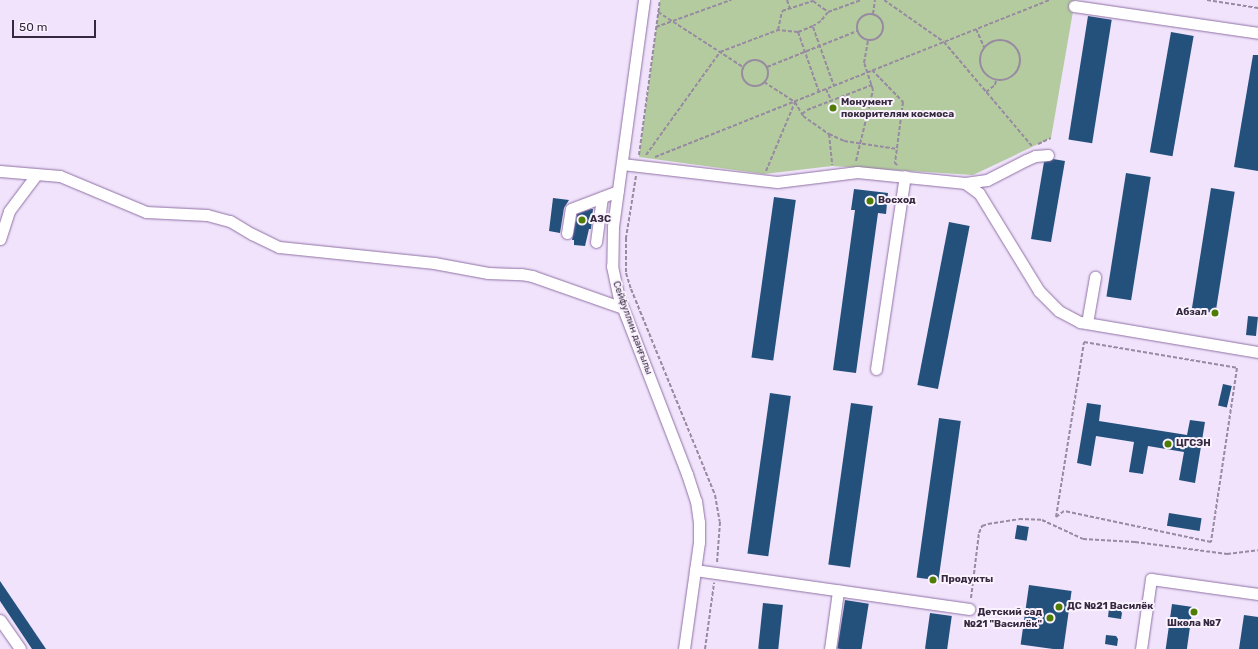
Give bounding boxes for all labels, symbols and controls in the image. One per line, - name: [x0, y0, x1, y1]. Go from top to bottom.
- scale bar: [14, 12, 98, 38]
- text: 50 m: [19, 20, 47, 34]
- place label: Монумент покорителям космоса: [841, 96, 954, 120]
- marker: Монумент покорителям космоса: [828, 103, 838, 113]
- place label: Восход: [878, 195, 916, 207]
- marker: Восход: [865, 196, 875, 206]
- place label: АЗС: [590, 214, 611, 226]
- marker: АЗС: [577, 215, 587, 225]
- street label: Сейфуллин даңғылы: [609, 280, 655, 376]
- place label: Абзал: [1176, 307, 1207, 319]
- marker: Абзал: [1210, 308, 1220, 318]
- place label: ЦГСЭН: [1176, 438, 1211, 450]
- marker: ЦГСЭН: [1163, 439, 1173, 449]
- place label: Продукты: [941, 574, 993, 586]
- marker: Продукты: [928, 575, 938, 585]
- place label: ДС №21 Василёк: [1067, 601, 1153, 613]
- marker: ДС №21 Василёк: [1054, 602, 1064, 612]
- place label: Детский сад №21 "Василёк": [964, 606, 1042, 630]
- marker: Школа №7: [1189, 607, 1199, 617]
- marker: Детский сад №21 "Василёк": [1045, 613, 1055, 623]
- place label: Школа №7: [1167, 618, 1221, 630]

